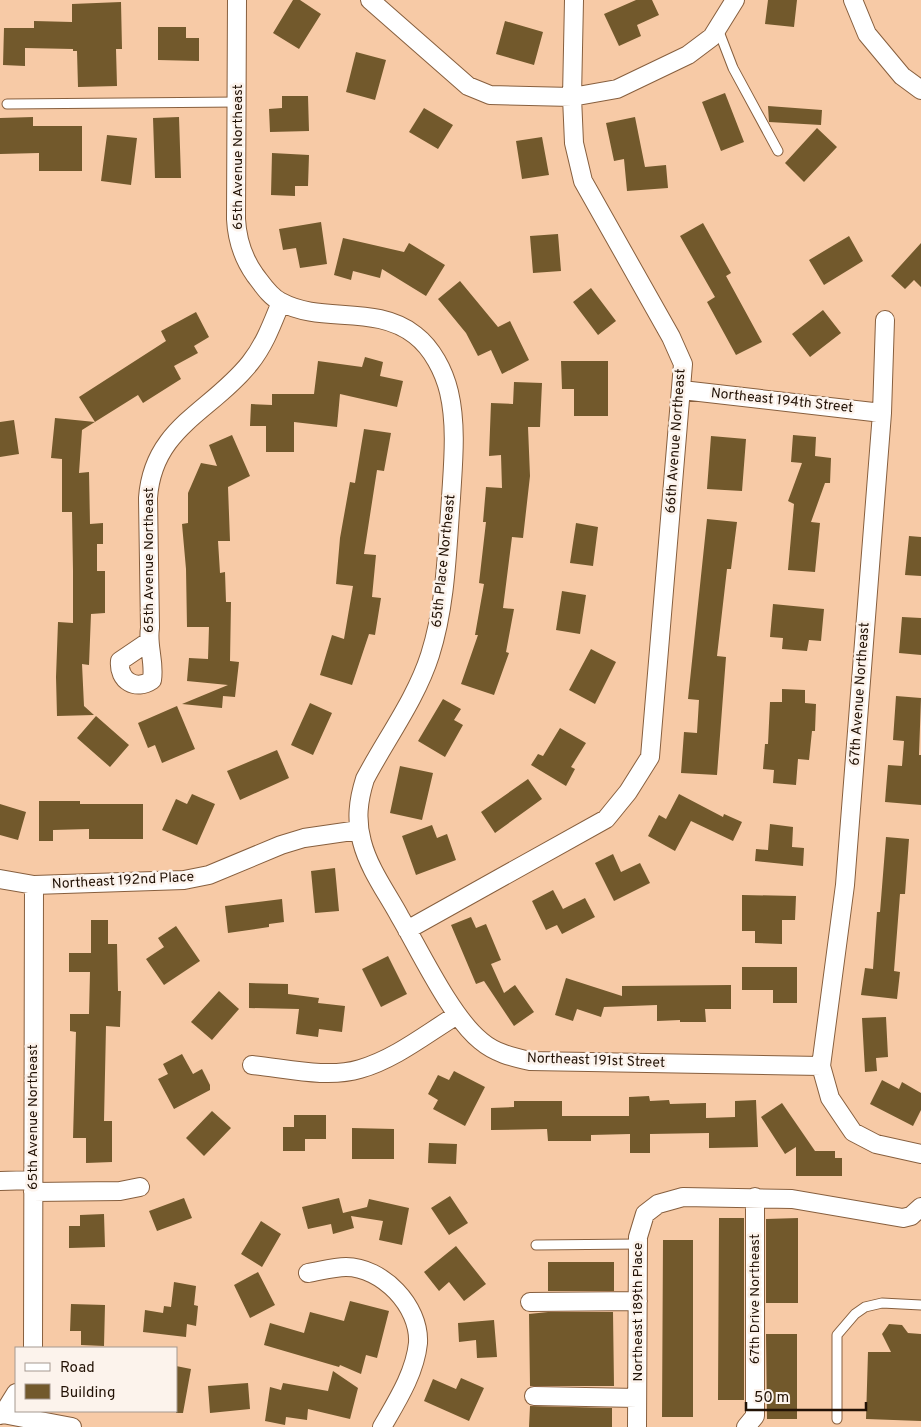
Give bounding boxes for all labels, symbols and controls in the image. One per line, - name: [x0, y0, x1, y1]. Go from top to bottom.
- street label: 65th Avenue Northeast: [230, 84, 247, 230]
- street label: 66th Avenue Northeast: [662, 368, 690, 514]
- street label: Northeast 194th Street: [710, 385, 854, 417]
- street label: 65th Avenue Northeast: [141, 487, 158, 633]
- street label: 65th Place Northeast: [429, 493, 459, 629]
- street label: 67th Avenue Northeast: [847, 622, 873, 766]
- street label: Northeast 192nd Place: [51, 869, 195, 893]
- street label: 65th Avenue Northeast: [25, 1044, 42, 1190]
- street label: Northeast 191st Street: [527, 1050, 665, 1072]
- street label: 67th Drive Northeast: [747, 1234, 764, 1364]
- street label: Northeast 189th Place: [630, 1242, 647, 1382]
- legend: [15, 1347, 178, 1412]
- text: Road: [60, 1359, 95, 1378]
- scale bar: [746, 1380, 866, 1412]
- text: Building: [60, 1384, 115, 1403]
- text: 50 m: [754, 1389, 789, 1408]

